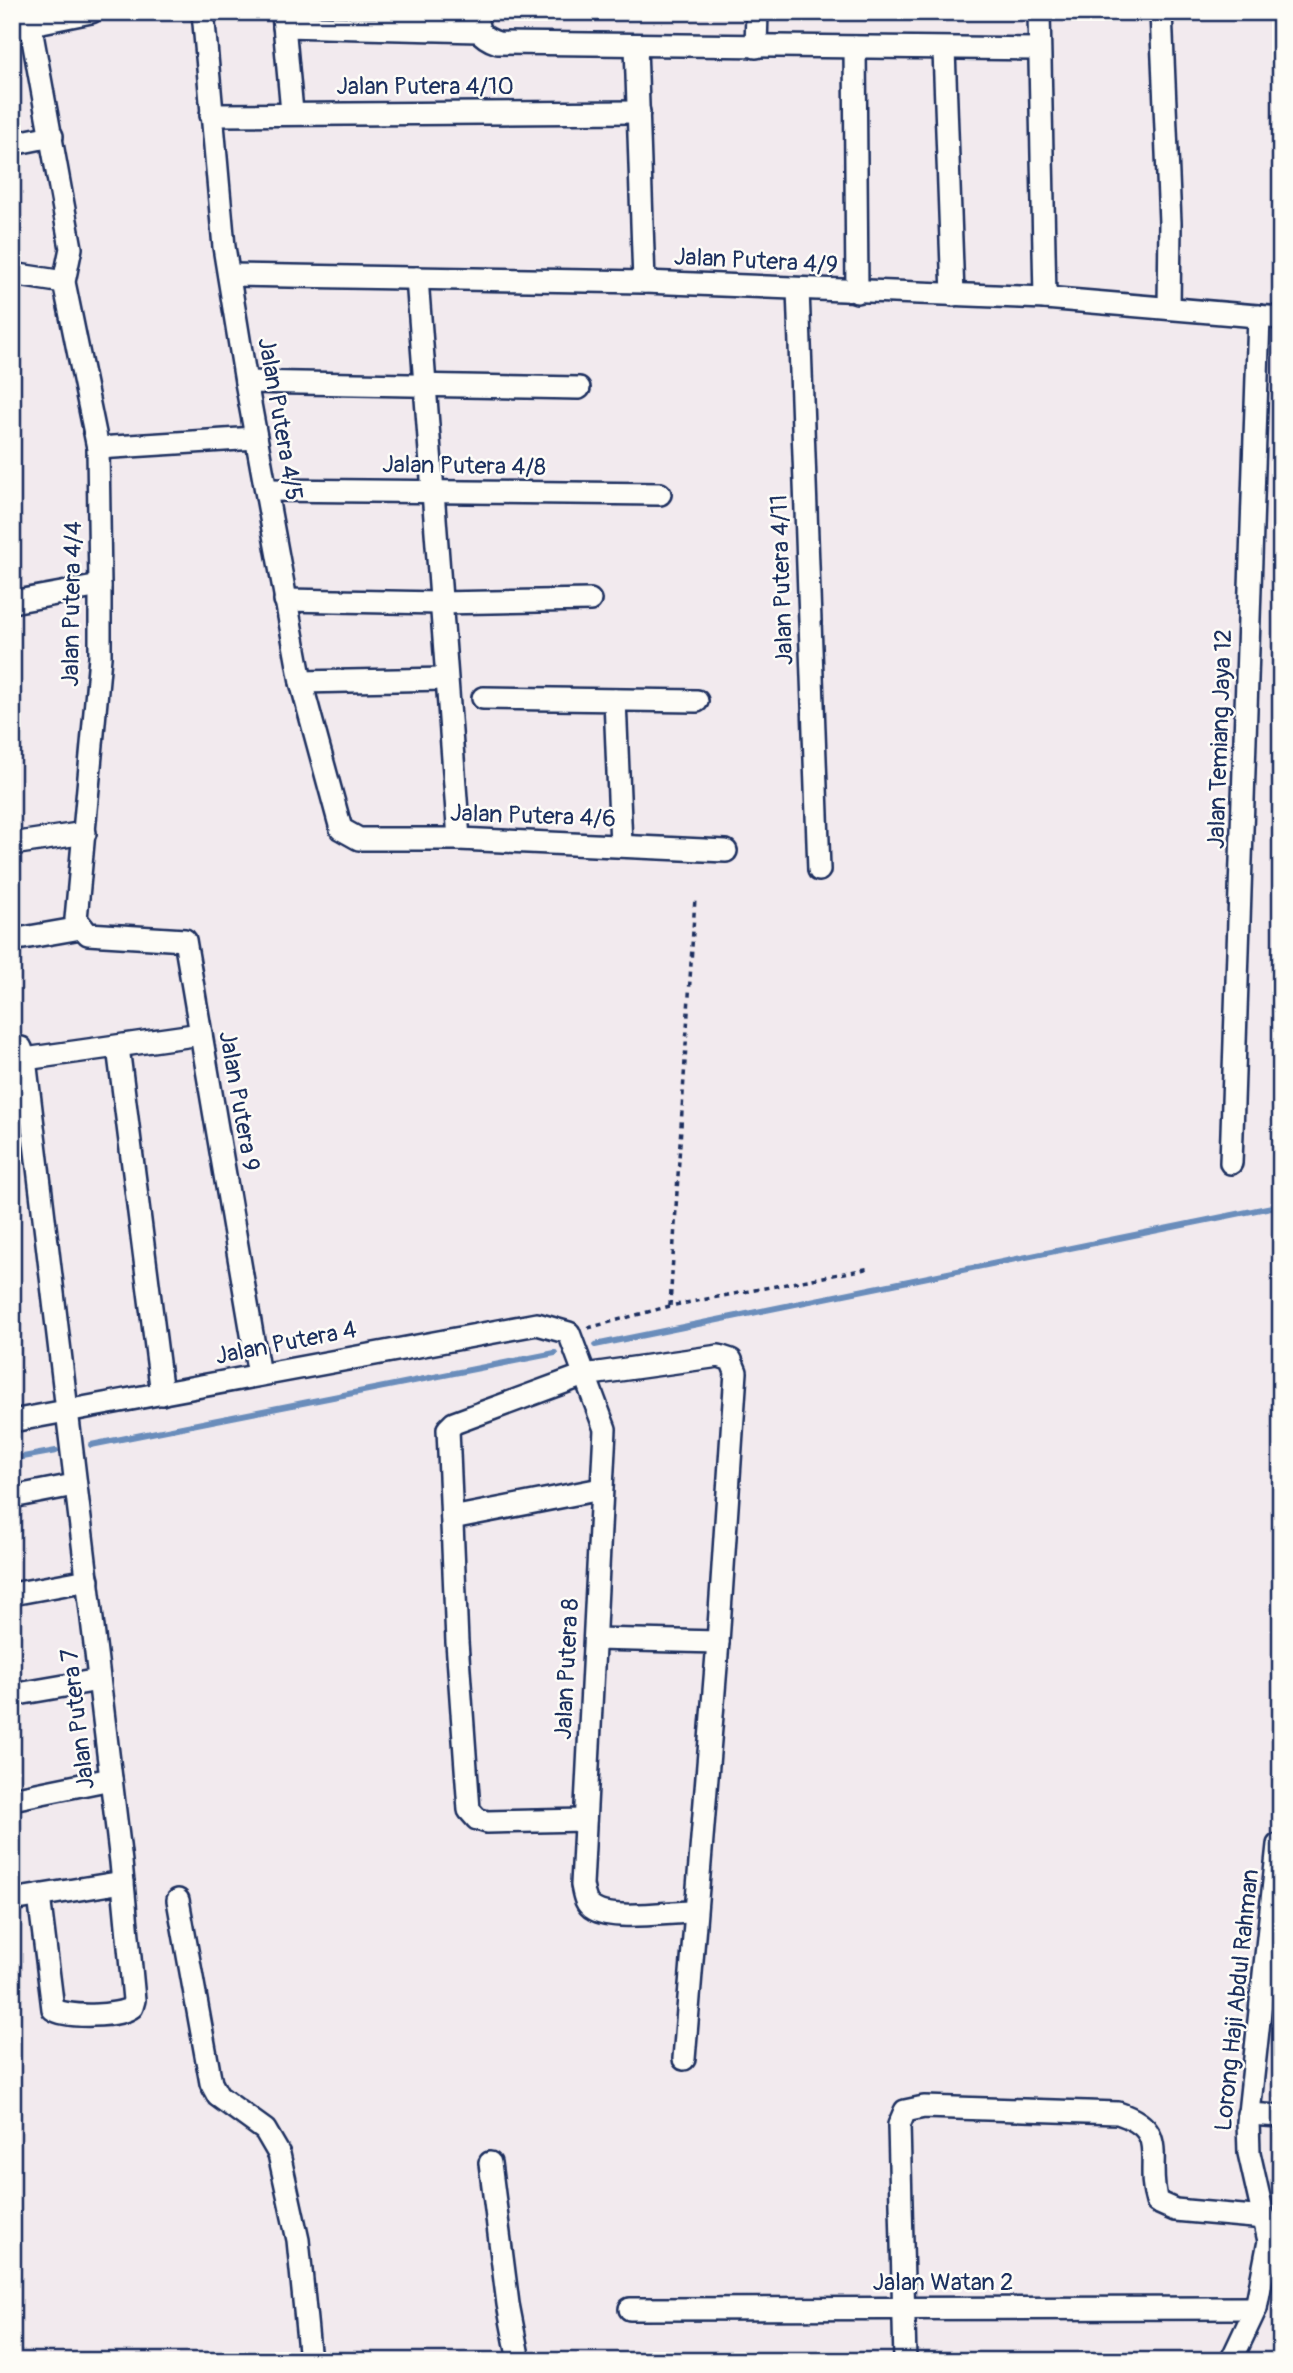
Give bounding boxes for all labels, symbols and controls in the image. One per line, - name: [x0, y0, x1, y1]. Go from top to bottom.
- street label: Jalan Putera 4/10: [336, 72, 514, 101]
- street label: Jalan Putera 4/9: [673, 242, 839, 280]
- street label: Jalan Putera 4/5: [251, 335, 309, 503]
- street label: Jalan Putera 4/8: [382, 450, 546, 482]
- street label: Jalan Putera 4/11: [765, 494, 799, 666]
- street label: Jalan Putera 4/4: [56, 521, 88, 687]
- street label: Jalan Temiang Jaya 12: [1202, 629, 1238, 849]
- street label: Jalan Putera 4/6: [450, 799, 616, 833]
- street label: Jalan Putera 9: [212, 1029, 266, 1173]
- street label: Jalan Putera 4: [213, 1315, 359, 1371]
- street label: Jalan Putera 8: [549, 1598, 585, 1740]
- street label: Jalan Putera 7: [55, 1646, 101, 1791]
- street label: Lorong Haji Abdul Rahman: [1209, 1868, 1265, 2132]
- street label: Jalan Watan 2: [873, 2268, 1013, 2297]

